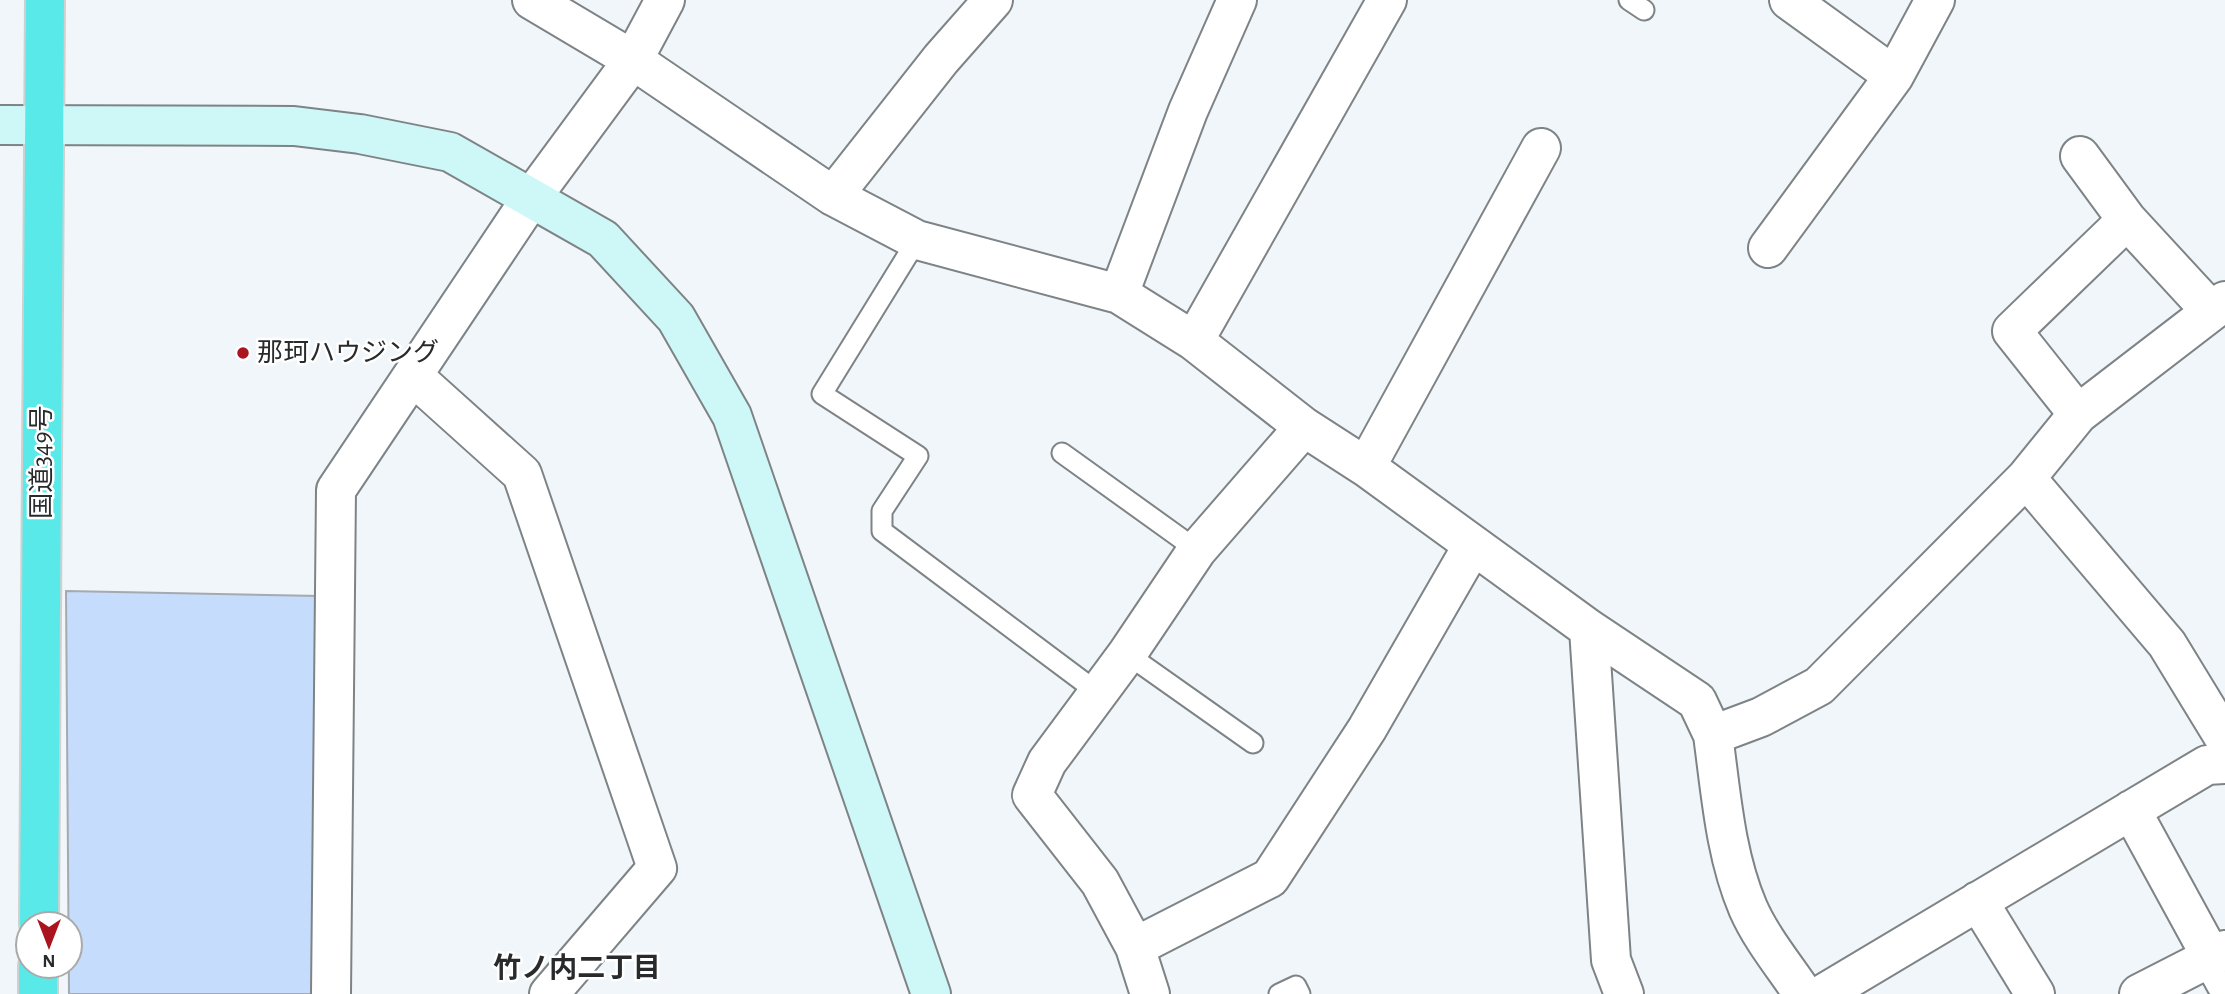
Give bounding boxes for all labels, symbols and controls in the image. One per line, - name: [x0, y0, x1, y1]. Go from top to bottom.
- place label: 那珂ハウジング: [257, 338, 439, 366]
- marker: 那珂ハウジング: [235, 345, 251, 361]
- street label: 国道349号: [28, 405, 55, 519]
- north arrow: [14, 910, 84, 980]
- text: N: [42, 951, 56, 970]
- district label: 竹ノ内二丁目: [493, 953, 661, 983]

